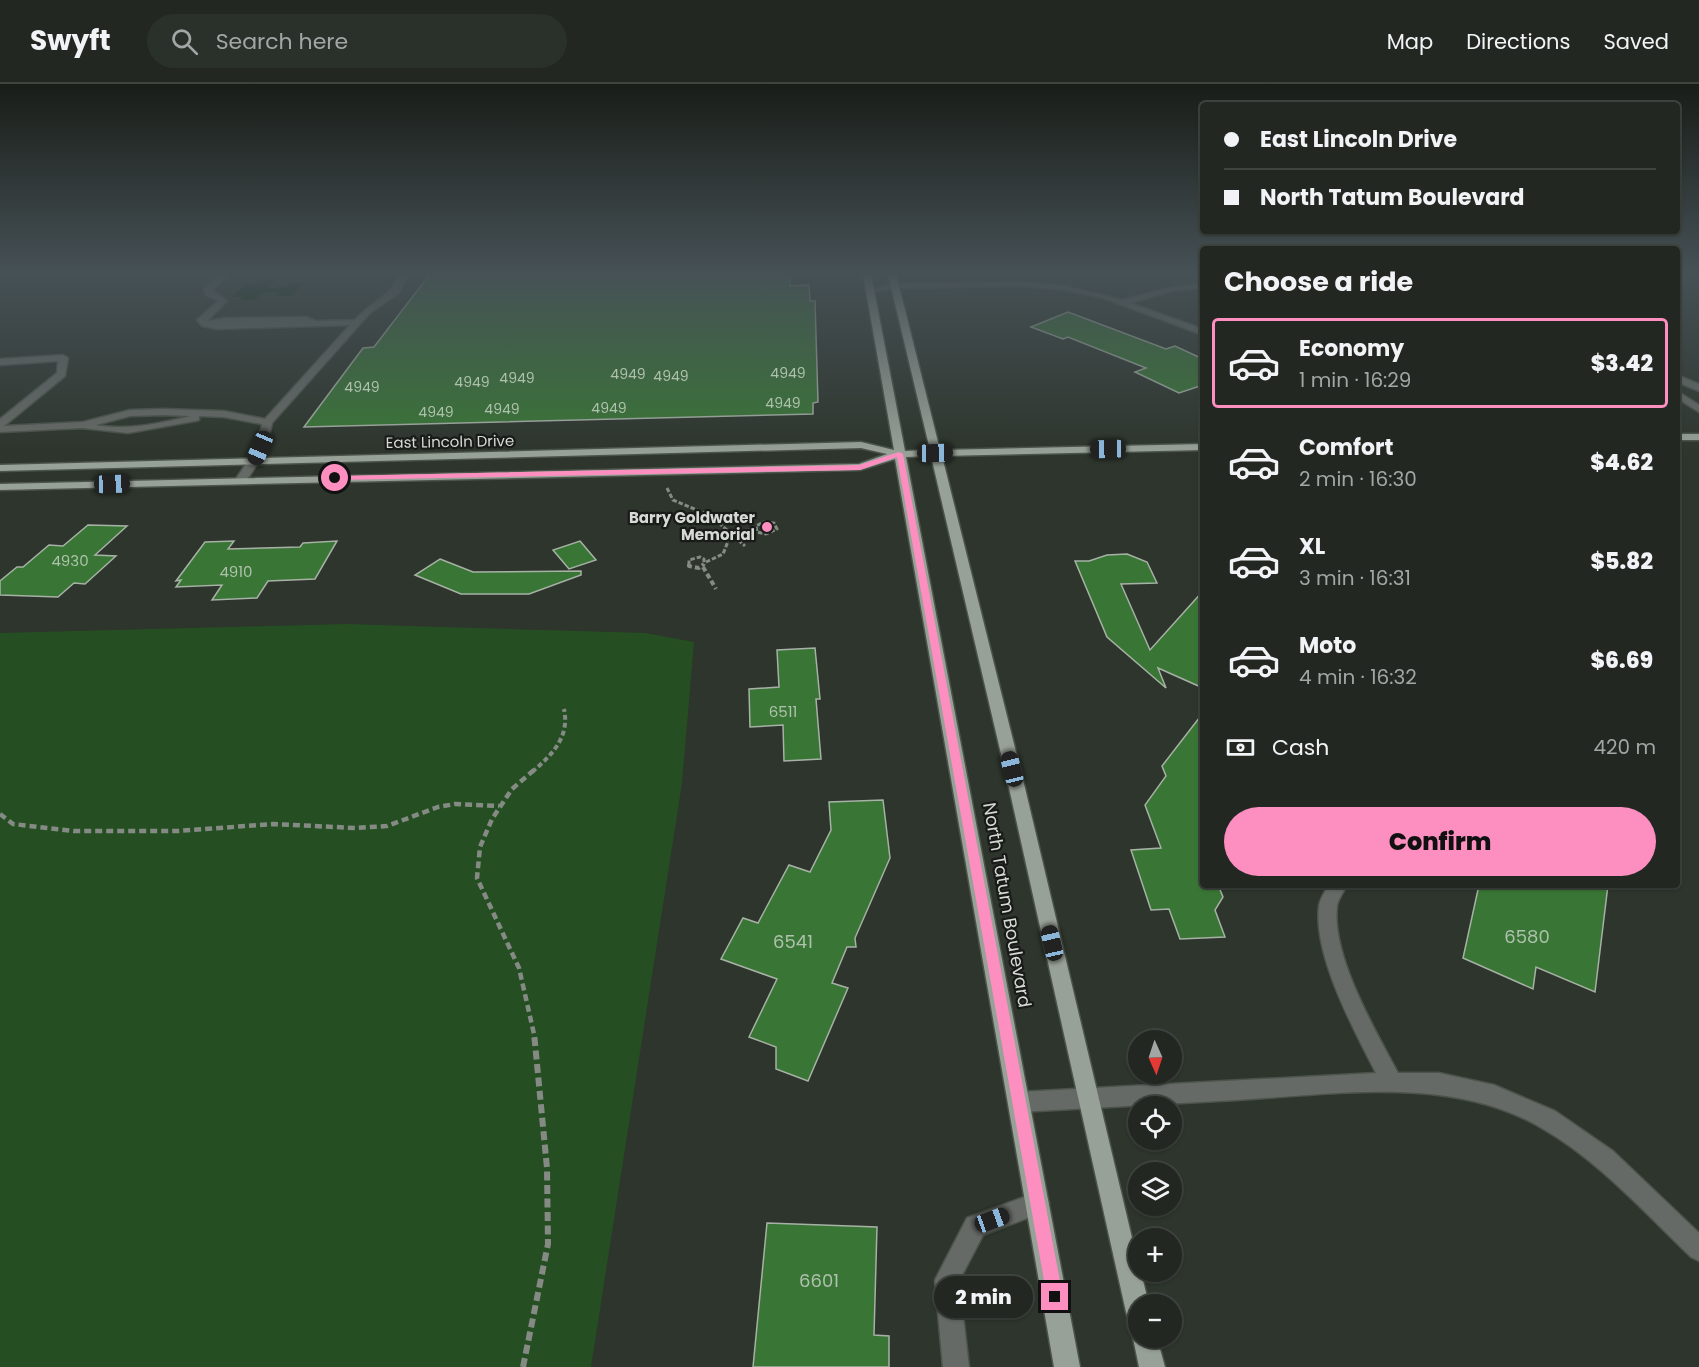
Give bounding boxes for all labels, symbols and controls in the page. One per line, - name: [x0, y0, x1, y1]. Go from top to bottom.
- search box: [147, 14, 567, 68]
- text: Swyft: [30, 21, 111, 60]
- icon: search: [168, 25, 201, 58]
- text: Search here: [216, 26, 348, 57]
- text: Map: [1387, 27, 1433, 56]
- text: Directions: [1466, 27, 1570, 56]
- text: Saved: [1603, 27, 1669, 56]
- text: East Lincoln Drive: [1260, 124, 1457, 155]
- text: North Tatum Boulevard: [1260, 182, 1525, 213]
- text: Choose a ride: [1224, 263, 1413, 300]
- text: Economy: [1299, 333, 1404, 364]
- icon: car: [1227, 336, 1281, 390]
- text: $3.42: [1591, 348, 1653, 379]
- house number: 4949: [770, 363, 806, 383]
- house number: 4949: [610, 364, 646, 384]
- house number: 4949: [653, 366, 689, 386]
- text: 1 min · 16:29: [1299, 366, 1411, 394]
- house number: 4949: [499, 368, 535, 388]
- house number: 4949: [454, 372, 490, 392]
- house number: 4949: [344, 377, 380, 397]
- house number: 4949: [765, 393, 801, 413]
- house number: 4949: [591, 398, 627, 418]
- house number: 4949: [484, 399, 520, 419]
- house number: 4949: [418, 402, 454, 422]
- car: [245, 428, 275, 468]
- street label: East Lincoln Drive: [386, 430, 514, 453]
- text: Comfort: [1299, 432, 1393, 463]
- icon: car: [1227, 435, 1281, 489]
- car: [1090, 440, 1126, 458]
- car: [917, 444, 953, 462]
- text: $4.62: [1590, 447, 1653, 478]
- route start: [321, 464, 348, 491]
- text: 2 min · 16:30: [1299, 465, 1417, 493]
- car: [94, 474, 130, 494]
- place label: Barry Goldwater Memorial: [629, 507, 756, 545]
- marker: Barry Goldwater Memorial: [760, 520, 774, 534]
- text: XL: [1299, 531, 1325, 562]
- icon: car: [1227, 534, 1281, 588]
- text: $5.82: [1591, 546, 1653, 577]
- house number: 4930: [51, 550, 89, 571]
- house number: 4910: [219, 561, 253, 582]
- text: 3 min · 16:31: [1299, 564, 1411, 592]
- text: Moto: [1299, 630, 1356, 661]
- icon: car: [1227, 633, 1281, 687]
- text: $6.69: [1591, 645, 1653, 676]
- text: 4 min · 16:32: [1299, 663, 1417, 691]
- house number: 6511: [769, 701, 797, 722]
- icon: cash: [1224, 731, 1257, 764]
- text: Cash: [1272, 732, 1329, 763]
- text: 420 m: [1593, 733, 1656, 761]
- car: [999, 749, 1025, 789]
- street label: North Tatum Boulevard: [977, 800, 1038, 1009]
- button: Confirm: [1224, 807, 1656, 876]
- car: [1039, 923, 1065, 963]
- house number: 6580: [1504, 924, 1550, 949]
- house number: 6541: [773, 929, 813, 954]
- north arrow: [1128, 1030, 1182, 1084]
- map controls: [1128, 1030, 1182, 1348]
- button: locate: [1128, 1096, 1182, 1150]
- button: layers: [1128, 1162, 1182, 1216]
- car: [972, 1205, 1012, 1235]
- button: +: [1128, 1228, 1182, 1282]
- house number: 6601: [799, 1268, 839, 1293]
- callout: 2 min: [935, 1276, 1034, 1318]
- text: 2 min: [955, 1283, 1012, 1311]
- route end: [1041, 1283, 1068, 1310]
- button: −: [1128, 1294, 1182, 1348]

